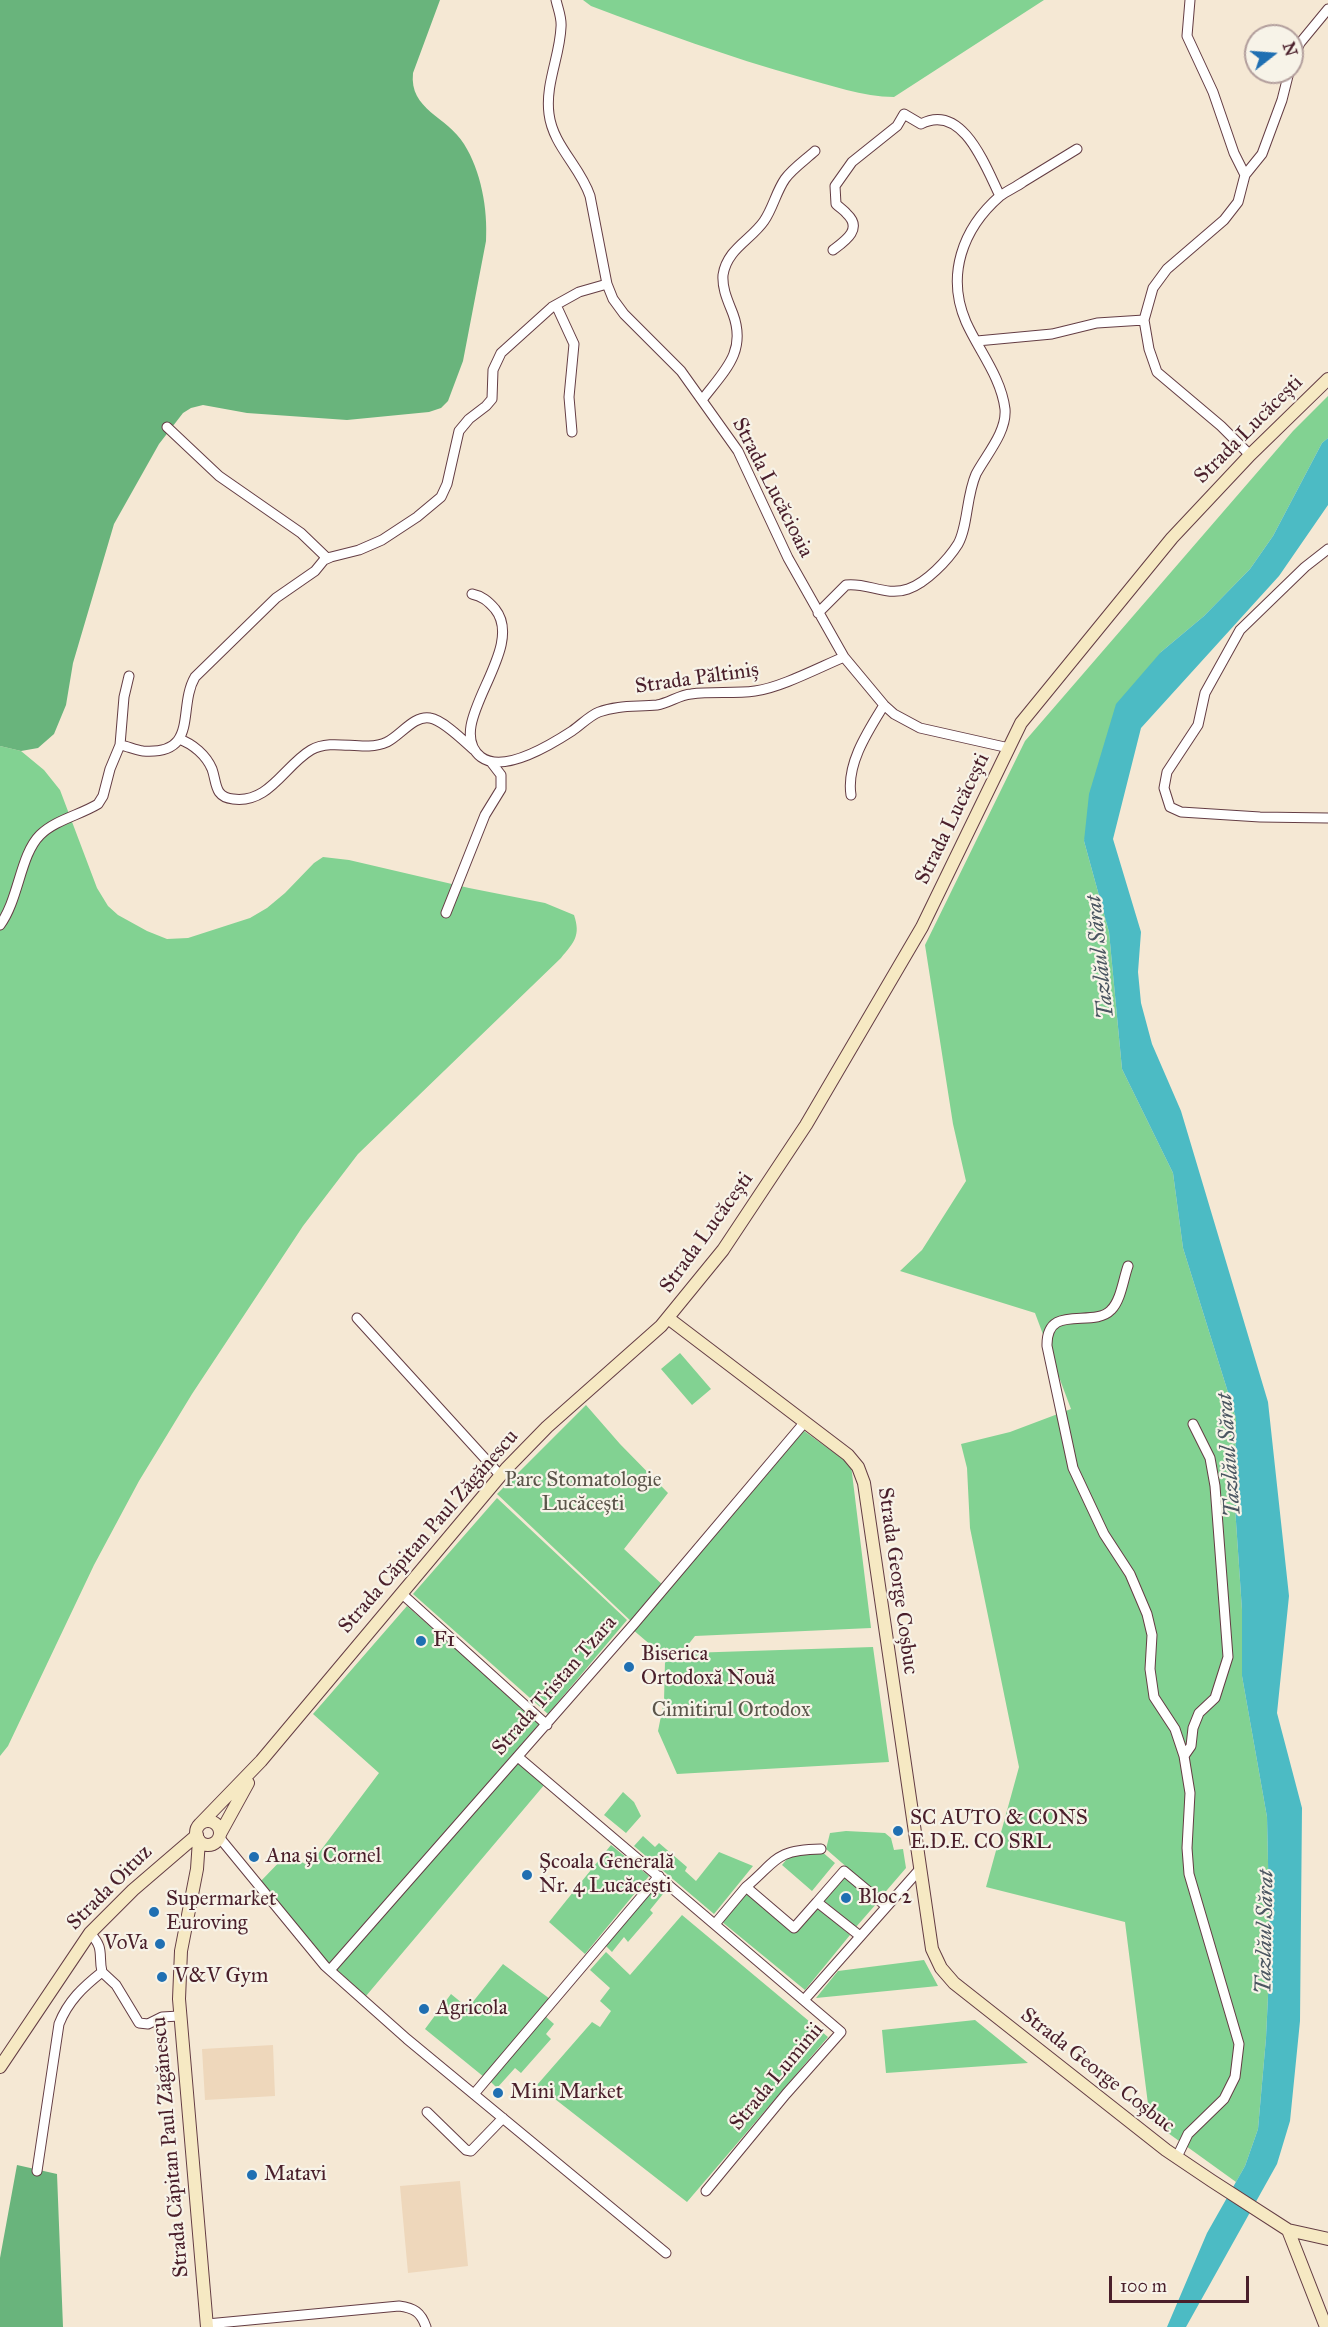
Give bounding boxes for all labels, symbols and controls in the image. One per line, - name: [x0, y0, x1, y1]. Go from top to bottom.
- north arrow: [1244, 24, 1304, 84]
- text: N: [1279, 40, 1301, 58]
- street label: Strada Lucăcești: [1189, 370, 1309, 490]
- street label: Strada Lucăcioaia: [726, 414, 818, 562]
- street label: Strada Păltiniș: [634, 658, 760, 700]
- street label: Strada Lucăcești: [910, 749, 996, 889]
- water label: Tazlăul Sărat: [1081, 894, 1121, 1020]
- street label: Strada Lucăcești: [655, 1168, 759, 1298]
- water label: Tazlăul Sărat: [1213, 1392, 1247, 1518]
- street label: Strada Căpitan Paul Zăgănescu: [334, 1425, 524, 1639]
- park label: Parc Stomatologie Lucăcești: [504, 1468, 662, 1518]
- street label: Strada George Coșbuc: [871, 1486, 923, 1676]
- street label: Strada Tristan Tzara: [487, 1611, 623, 1761]
- place label: F1: [433, 1628, 455, 1654]
- marker: F1: [414, 1634, 428, 1648]
- place label: Biserica Ortodoxă Nouă: [641, 1642, 775, 1692]
- marker: Biserica Ortodoxă Nouă: [622, 1660, 636, 1674]
- park label: Cimitirul Ortodox: [652, 1698, 810, 1724]
- place label: SC AUTO & CONS E.D.E. CO SRL: [910, 1806, 1088, 1856]
- marker: SC AUTO & CONS E.D.E. CO SRL: [891, 1824, 905, 1838]
- street label: Strada Oituz: [62, 1840, 158, 1936]
- place label: Ana și Cornel: [266, 1844, 382, 1870]
- marker: Ana și Cornel: [247, 1850, 261, 1864]
- place label: Școala Generală Nr. 4 Lucăcești: [539, 1850, 674, 1900]
- marker: Școala Generală Nr. 4 Lucăcești: [520, 1868, 534, 1882]
- water label: Tazlăul Sărat: [1252, 1870, 1280, 1994]
- place label: Bloc 2: [858, 1885, 912, 1911]
- place label: Supermarket Euroving: [166, 1887, 276, 1937]
- marker: Bloc 2: [839, 1891, 853, 1905]
- marker: Supermarket Euroving: [147, 1905, 161, 1919]
- place label: VoVa: [104, 1931, 148, 1957]
- marker: VoVa: [153, 1937, 167, 1951]
- place label: V&V Gym: [174, 1964, 268, 1990]
- marker: V&V Gym: [155, 1970, 169, 1984]
- place label: Agricola: [436, 1996, 508, 2022]
- marker: Agricola: [417, 2002, 431, 2016]
- street label: Strada George Coșbuc: [1015, 2003, 1179, 2139]
- street label: Strada Căpitan Paul Zăgănescu: [147, 2015, 195, 2279]
- street label: Strada Luminii: [725, 2018, 829, 2136]
- place label: Mini Market: [510, 2080, 623, 2106]
- marker: Mini Market: [491, 2086, 505, 2100]
- place label: Matavi: [264, 2162, 327, 2188]
- marker: Matavi: [245, 2168, 259, 2182]
- scale bar: [1112, 2264, 1252, 2302]
- text: 100 m: [1120, 2275, 1167, 2297]

